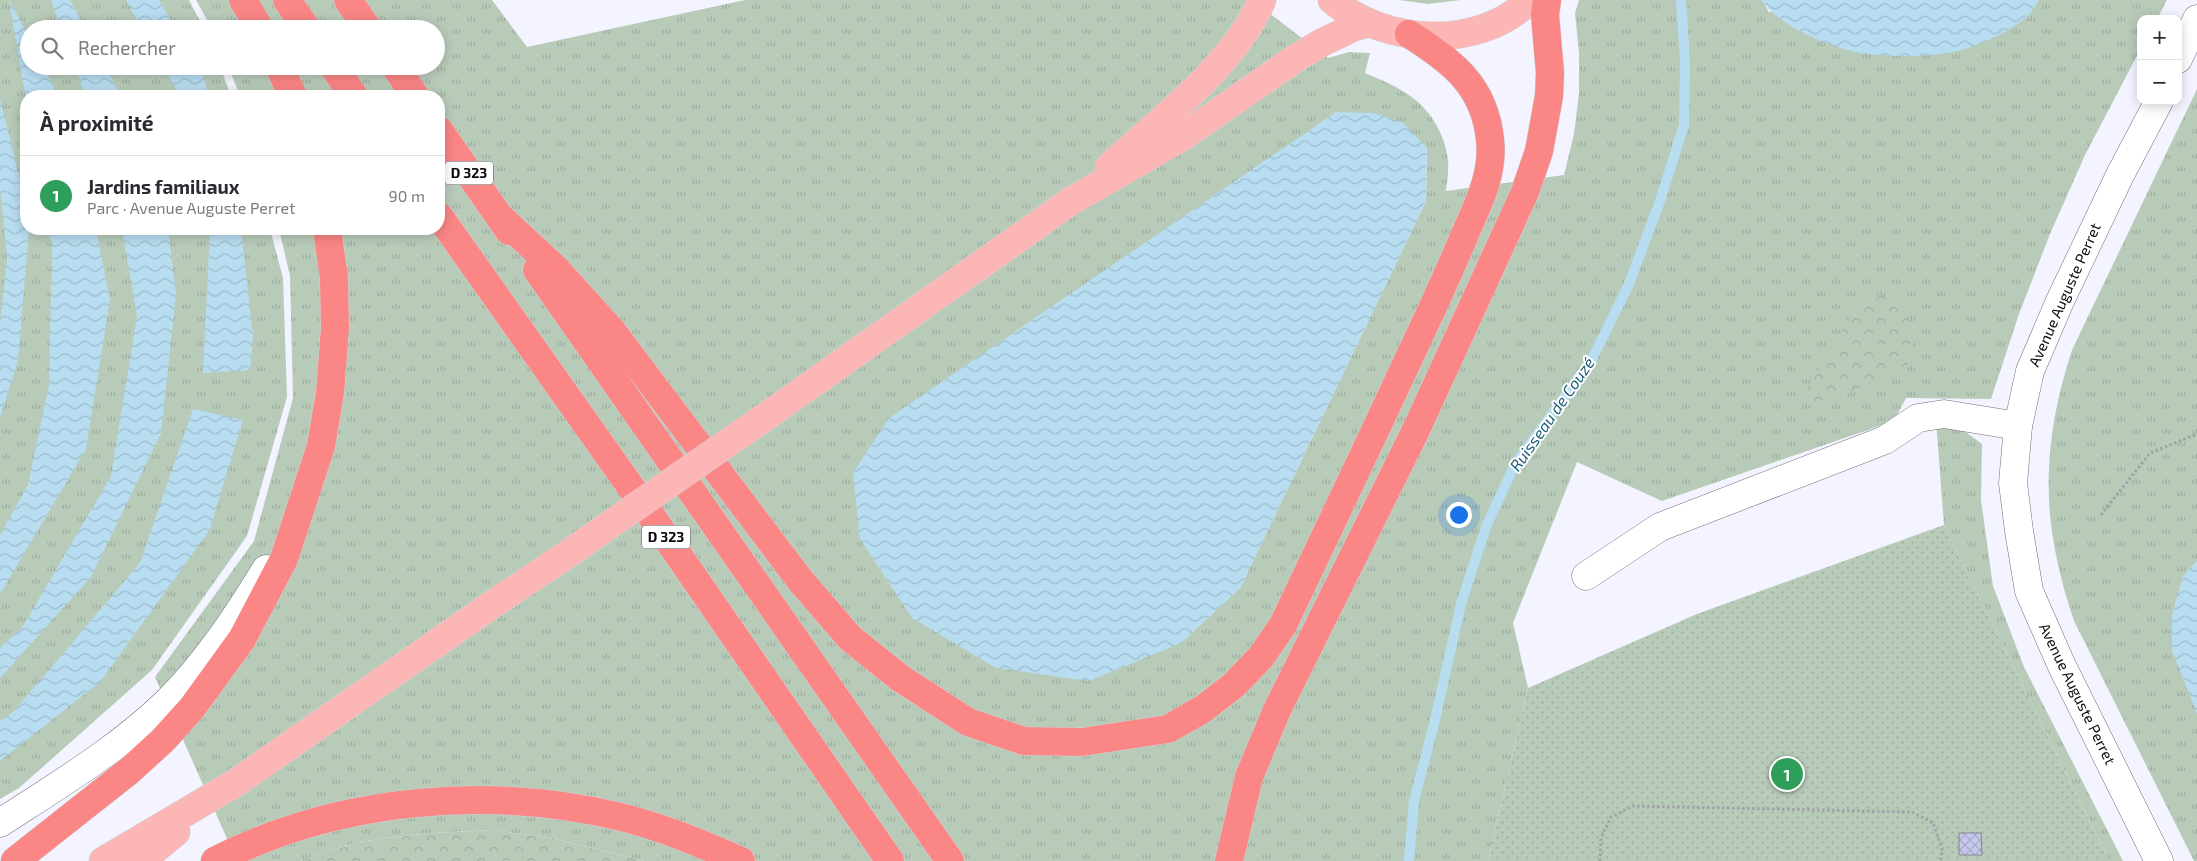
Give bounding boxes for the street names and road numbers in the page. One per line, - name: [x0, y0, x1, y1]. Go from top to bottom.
- road number: D 323: [445, 162, 493, 184]
- street label: Avenue Auguste Perret: [2024, 220, 2104, 369]
- road number: D 323: [642, 526, 690, 548]
- street label: Avenue Auguste Perret: [2036, 620, 2120, 768]

